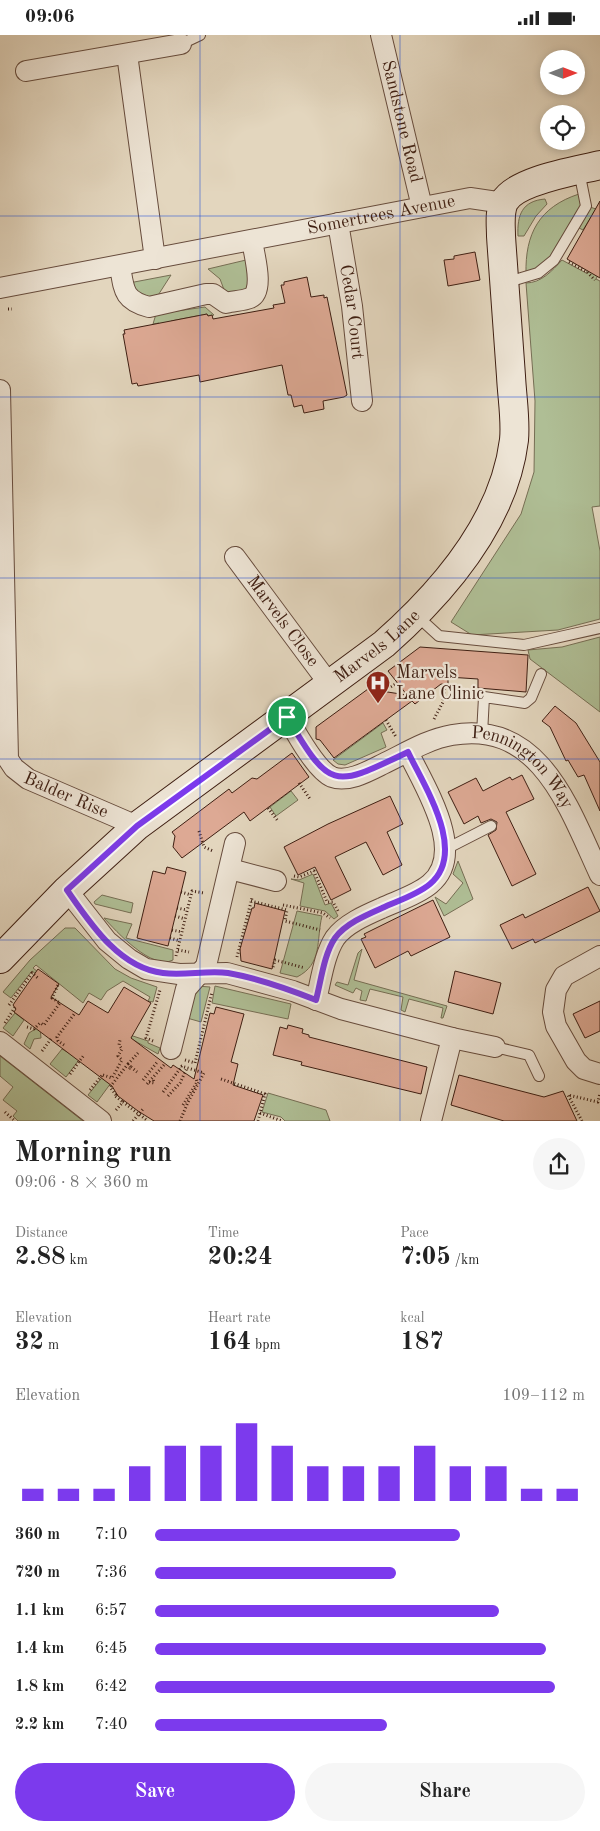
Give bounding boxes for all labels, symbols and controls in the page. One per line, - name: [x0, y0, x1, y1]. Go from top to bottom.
- text: 09:06: [25, 8, 74, 27]
- north arrow: [540, 50, 585, 95]
- map controls: [540, 50, 585, 150]
- street label: Sandstone Road: [378, 58, 425, 185]
- button: locate: [540, 105, 585, 150]
- street label: Somertrees Avenue: [306, 192, 457, 238]
- street label: Cedar Court: [336, 263, 367, 360]
- street label: Marvels Close: [243, 572, 322, 670]
- street label: Marvels Lane: [331, 606, 424, 686]
- place label: Marvels Lane Clinic: [396, 664, 484, 703]
- hospital icon: Marvels Lane Clinic: [365, 670, 391, 704]
- pin: [266, 696, 308, 738]
- icon: arrive: [273, 703, 301, 731]
- street label: Pennington Way: [471, 724, 577, 812]
- street label: Balder Rise: [21, 769, 111, 821]
- button: share: [533, 1138, 585, 1190]
- text: Morning run: [15, 1140, 172, 1168]
- text: 09:06 · 8 × 360 m: [15, 1175, 148, 1191]
- text: Distance: [15, 1226, 68, 1240]
- text: Time: [208, 1226, 239, 1240]
- text: Pace: [400, 1226, 429, 1240]
- text: 2.88: [15, 1245, 66, 1270]
- text: 20:24: [208, 1245, 273, 1270]
- text: 7:05: [400, 1245, 451, 1270]
- text: km: [66, 1253, 88, 1267]
- text: /km: [451, 1253, 479, 1267]
- text: Elevation: [15, 1311, 72, 1325]
- text: Heart rate: [208, 1311, 271, 1325]
- text: kcal: [400, 1311, 424, 1325]
- text: 32: [15, 1330, 44, 1355]
- text: 164: [208, 1330, 251, 1355]
- text: 187: [400, 1330, 444, 1355]
- text: m: [44, 1338, 59, 1352]
- text: bpm: [251, 1338, 281, 1352]
- text: Elevation: [15, 1388, 80, 1404]
- text: 109–112 m: [502, 1388, 585, 1404]
- text: 360 m: [15, 1527, 60, 1543]
- text: 7:10: [95, 1527, 127, 1543]
- text: 720 m: [15, 1565, 60, 1581]
- text: 7:36: [95, 1565, 127, 1581]
- text: 1.1 km: [15, 1603, 64, 1619]
- text: 6:57: [95, 1603, 127, 1619]
- text: 1.4 km: [15, 1641, 64, 1657]
- text: 6:45: [95, 1641, 127, 1657]
- text: 1.8 km: [15, 1679, 64, 1695]
- text: 6:42: [95, 1679, 127, 1695]
- text: 2.2 km: [15, 1717, 64, 1733]
- text: 7:40: [95, 1717, 127, 1733]
- button: Save: [15, 1763, 295, 1821]
- button: Share: [305, 1763, 585, 1821]

